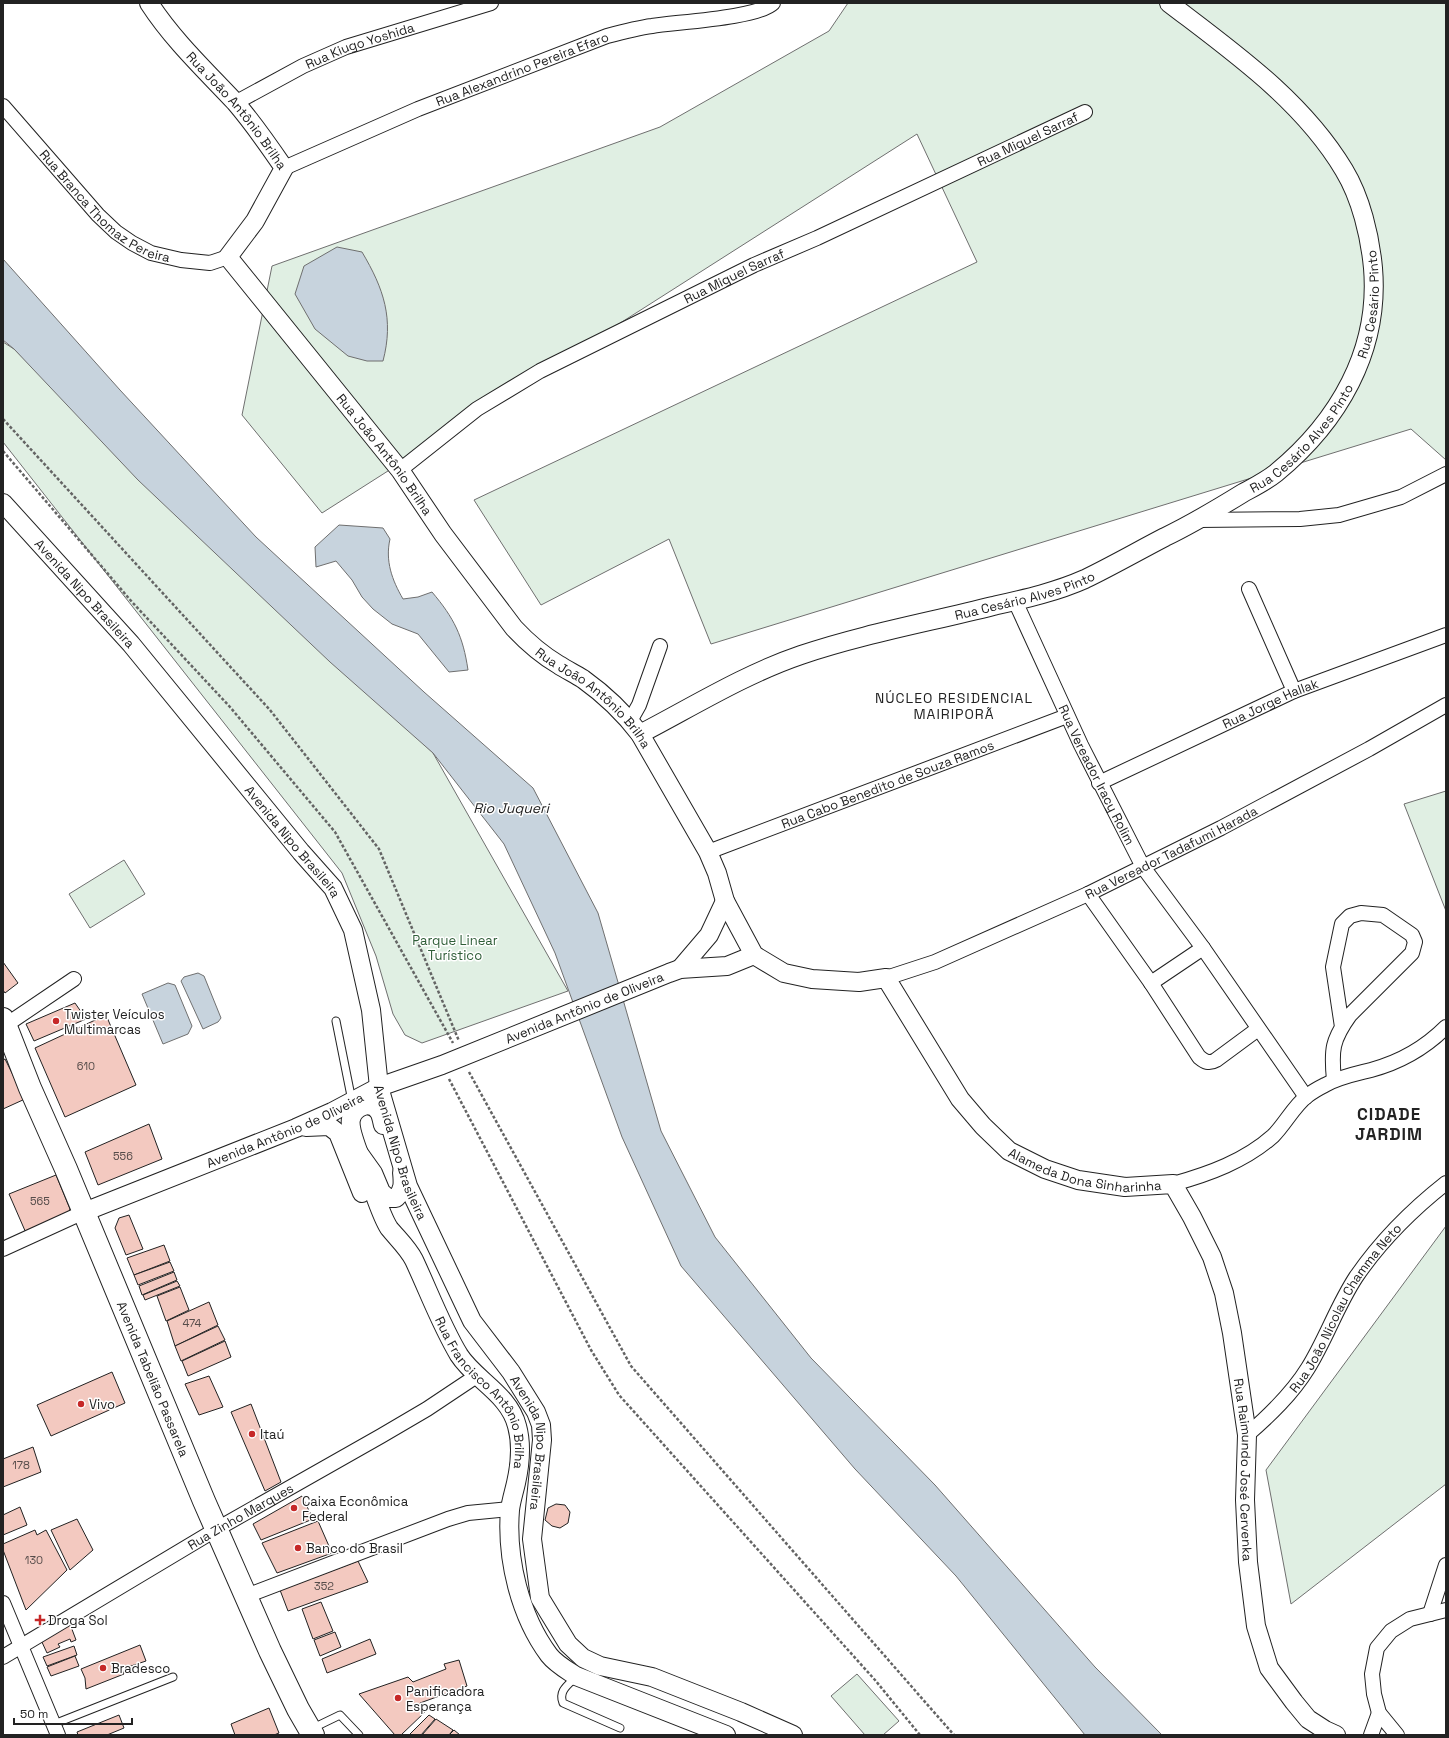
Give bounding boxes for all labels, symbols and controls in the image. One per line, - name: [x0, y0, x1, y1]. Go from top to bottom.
- street label: Rua Kiugo Yoshida: [303, 18, 417, 72]
- street label: Rua Alexandrino Pereira Efaro: [433, 28, 611, 110]
- street label: Rua João Antônio Brilha: [183, 48, 291, 173]
- street label: Rua Miguel Sarraf: [974, 108, 1081, 170]
- street label: Rua Branca Thomaz Pereira: [36, 146, 172, 266]
- street label: Rua Miguel Sarraf: [681, 244, 787, 307]
- street label: Rua Cesário Pinto: [1353, 249, 1382, 361]
- street label: Rua Cesário Alves Pinto: [1246, 381, 1357, 496]
- street label: Rua João Antônio Brilha: [333, 390, 437, 519]
- street label: Avenida Nipo Brasileira: [31, 535, 139, 652]
- street label: Rua Cesário Alves Pinto: [953, 567, 1098, 624]
- street label: Rua João Antônio Brilha: [532, 643, 655, 752]
- street label: Rua Jorge Hallak: [1220, 674, 1320, 732]
- district label: NÚCLEO RESIDENCIAL MAIRIPORÃ: [875, 689, 1033, 723]
- street label: Rua Vereador Iracy Rolim: [1055, 702, 1139, 848]
- street label: Rua Cabo Benedito de Souza Ramos: [779, 736, 996, 832]
- street label: Avenida Nipo Brasileira: [241, 782, 345, 901]
- water label: Rio Juqueri: [473, 799, 550, 817]
- street label: Rua Vereador Tadafumi Harada: [1082, 801, 1261, 903]
- park label: Parque Linear Turístico: [412, 932, 498, 964]
- street label: Avenida Antônio de Oliveira: [503, 967, 666, 1047]
- place label: Twister Veículos Multimarcas: [64, 1006, 165, 1038]
- marker: Twister Veículos Multimarcas: [51, 1016, 61, 1026]
- house number: 610: [77, 1059, 95, 1073]
- street label: Avenida Nipo Brasileira: [370, 1083, 431, 1223]
- street label: Avenida Antônio de Oliveira: [204, 1088, 367, 1171]
- district label: CIDADE JARDIM: [1355, 1103, 1423, 1145]
- street label: Alameda Dona Sinharinha: [1006, 1144, 1163, 1196]
- house number: 556: [113, 1149, 133, 1163]
- house number: 565: [30, 1194, 50, 1208]
- street label: Rua João Nicolau Chamma Neto: [1285, 1220, 1405, 1396]
- street label: Avenida Tabelião Passarela: [113, 1299, 193, 1460]
- street label: Rua Francisco Antônio Brilha: [432, 1313, 528, 1470]
- house number: 474: [183, 1316, 202, 1330]
- street label: Avenida Nipo Brasileira: [507, 1372, 551, 1512]
- street label: Rua Raimundo José Cervenka: [1230, 1377, 1256, 1562]
- place label: Vivo: [89, 1396, 115, 1413]
- marker: Vivo: [76, 1399, 86, 1409]
- place label: Itaú: [260, 1426, 284, 1443]
- marker: Itaú: [247, 1429, 257, 1439]
- house number: 178: [12, 1458, 30, 1472]
- street label: Rua Zinho Marques: [184, 1479, 296, 1553]
- place label: Caixa Econômica Federal: [302, 1493, 409, 1525]
- marker: Caixa Econômica Federal: [289, 1503, 299, 1513]
- place label: Banco do Brasil: [306, 1540, 403, 1557]
- marker: Banco do Brasil: [293, 1543, 303, 1553]
- house number: 130: [25, 1553, 43, 1567]
- house number: 352: [314, 1579, 334, 1593]
- place label: Droga Sol: [48, 1612, 108, 1629]
- marker: Droga Sol: [35, 1615, 45, 1625]
- place label: Bradesco: [111, 1660, 170, 1677]
- marker: Bradesco: [98, 1663, 108, 1673]
- place label: Panificadora Esperança: [406, 1683, 485, 1715]
- marker: Panificadora Esperança: [393, 1693, 403, 1703]
- scale bar: [14, 1700, 132, 1726]
- text: 50 m: [20, 1706, 48, 1722]

